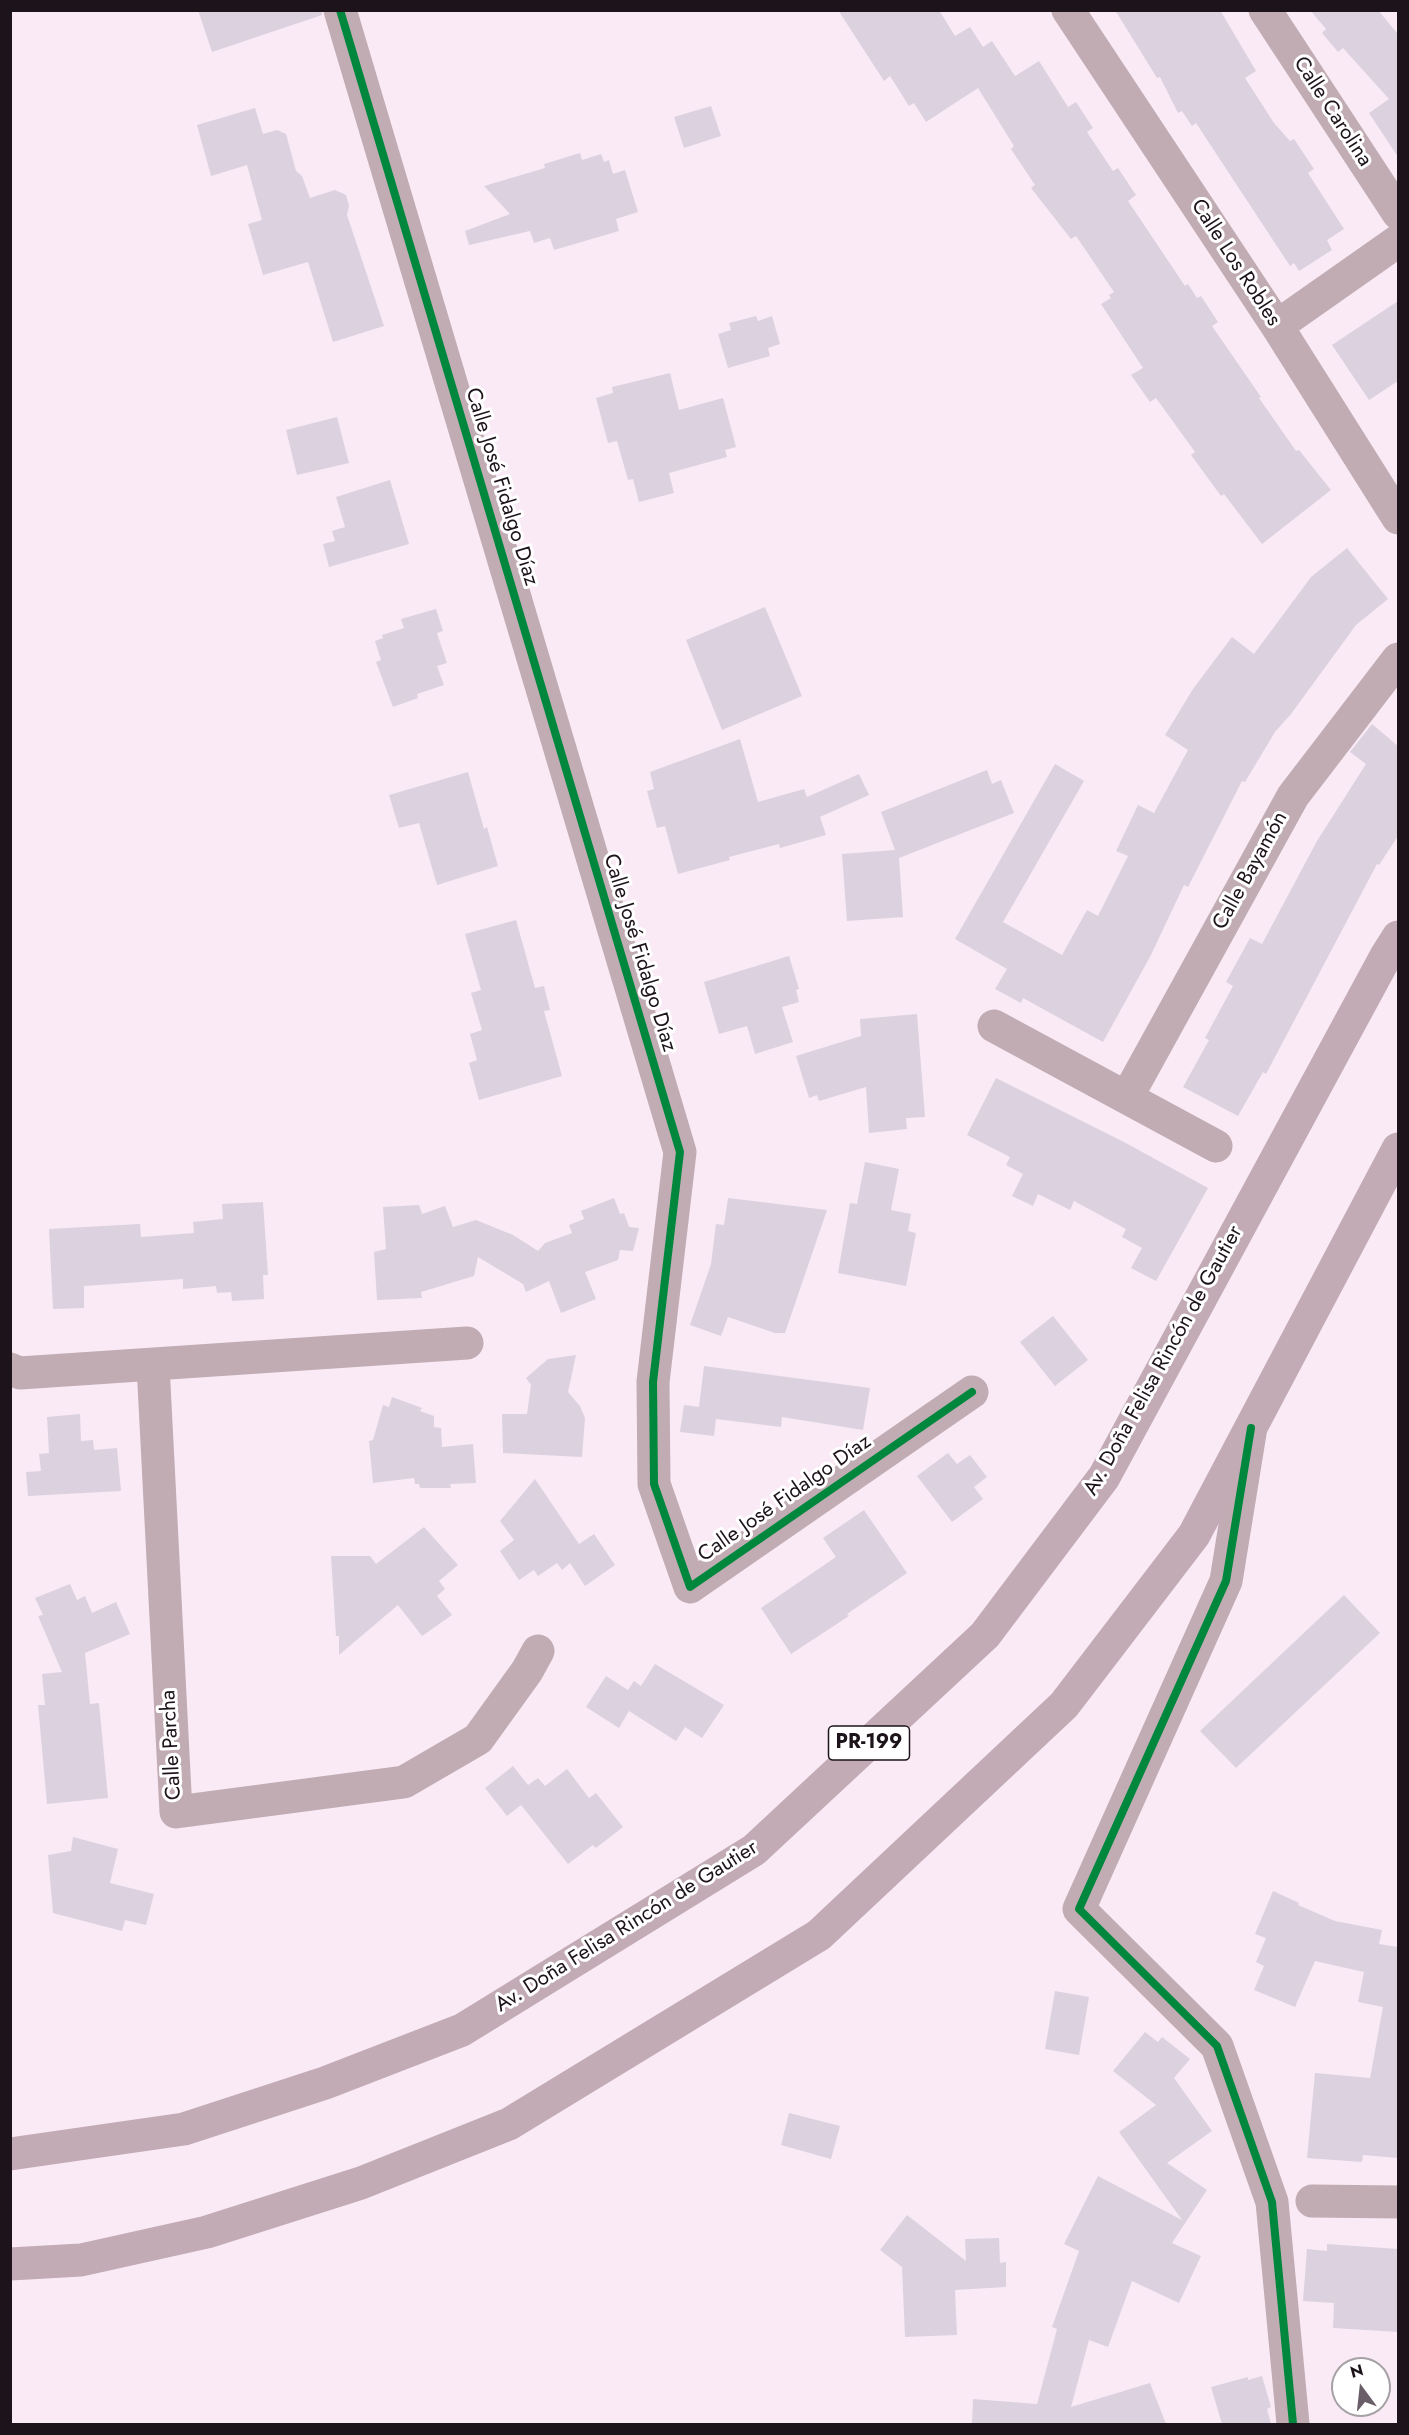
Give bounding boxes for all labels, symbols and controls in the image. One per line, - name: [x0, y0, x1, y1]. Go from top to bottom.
- street label: Calle Carolina: [1287, 53, 1377, 171]
- street label: Calle Los Robles: [1185, 195, 1285, 331]
- street label: Calle José Fidalgo Díaz: [459, 385, 543, 589]
- street label: Calle Bayamón: [1208, 808, 1294, 934]
- street label: Calle José Fidalgo Díaz: [597, 851, 681, 1055]
- street label: Av. Doña Felisa Rincón de Gautier: [1079, 1222, 1249, 1500]
- street label: Calle José Fidalgo Díaz: [694, 1430, 876, 1568]
- street label: Calle Parcha: [157, 1689, 187, 1801]
- road number: PR-199: [828, 1726, 910, 1760]
- street label: Av. Doña Felisa Rincón de Gautier: [491, 1836, 763, 2018]
- north arrow: [1331, 2357, 1391, 2417]
- text: N: [1348, 2358, 1366, 2384]

